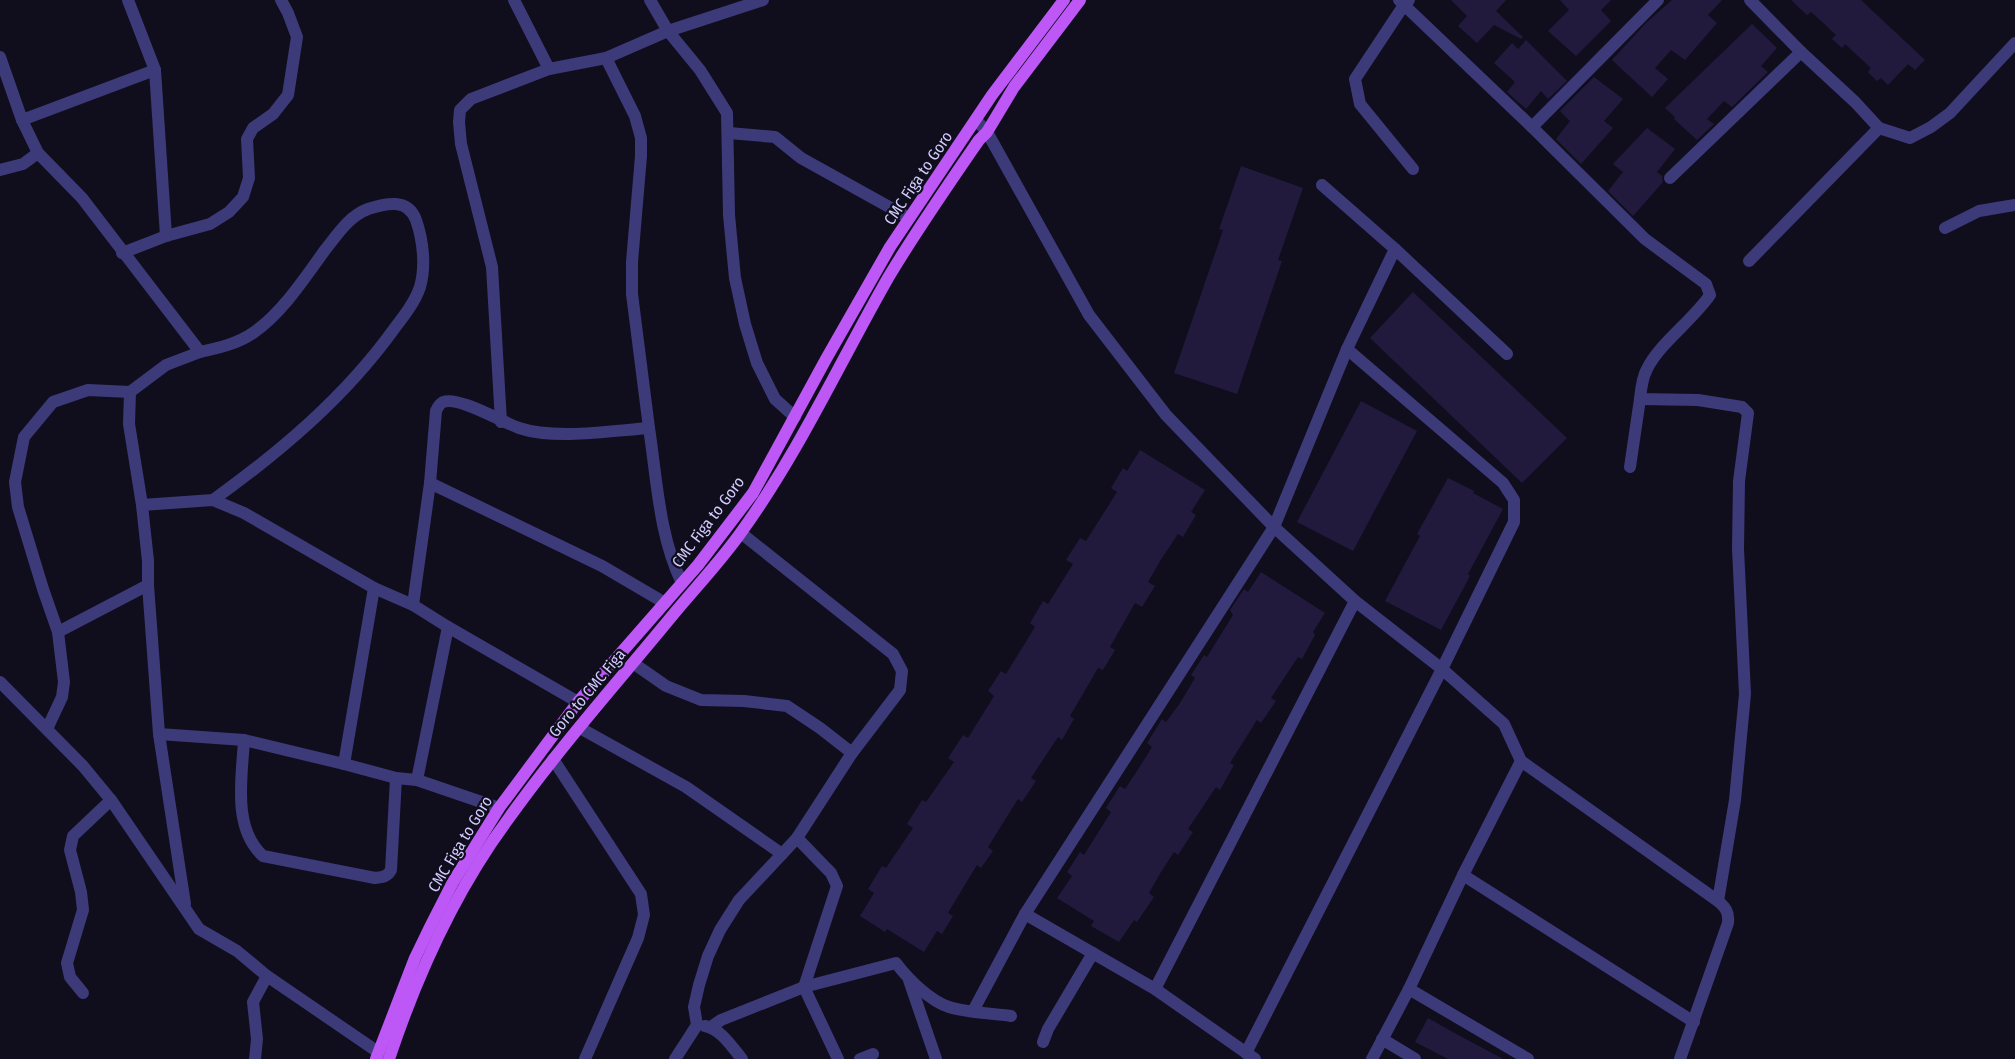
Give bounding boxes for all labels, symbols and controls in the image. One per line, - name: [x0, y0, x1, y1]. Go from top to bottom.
- street label: CMC Figa to Goro: [880, 128, 956, 228]
- street label: CMC Figa to Goro: [668, 473, 748, 571]
- street label: Goro to CMC Figa: [545, 645, 629, 741]
- street label: CMC Figa to Goro: [424, 792, 496, 896]

